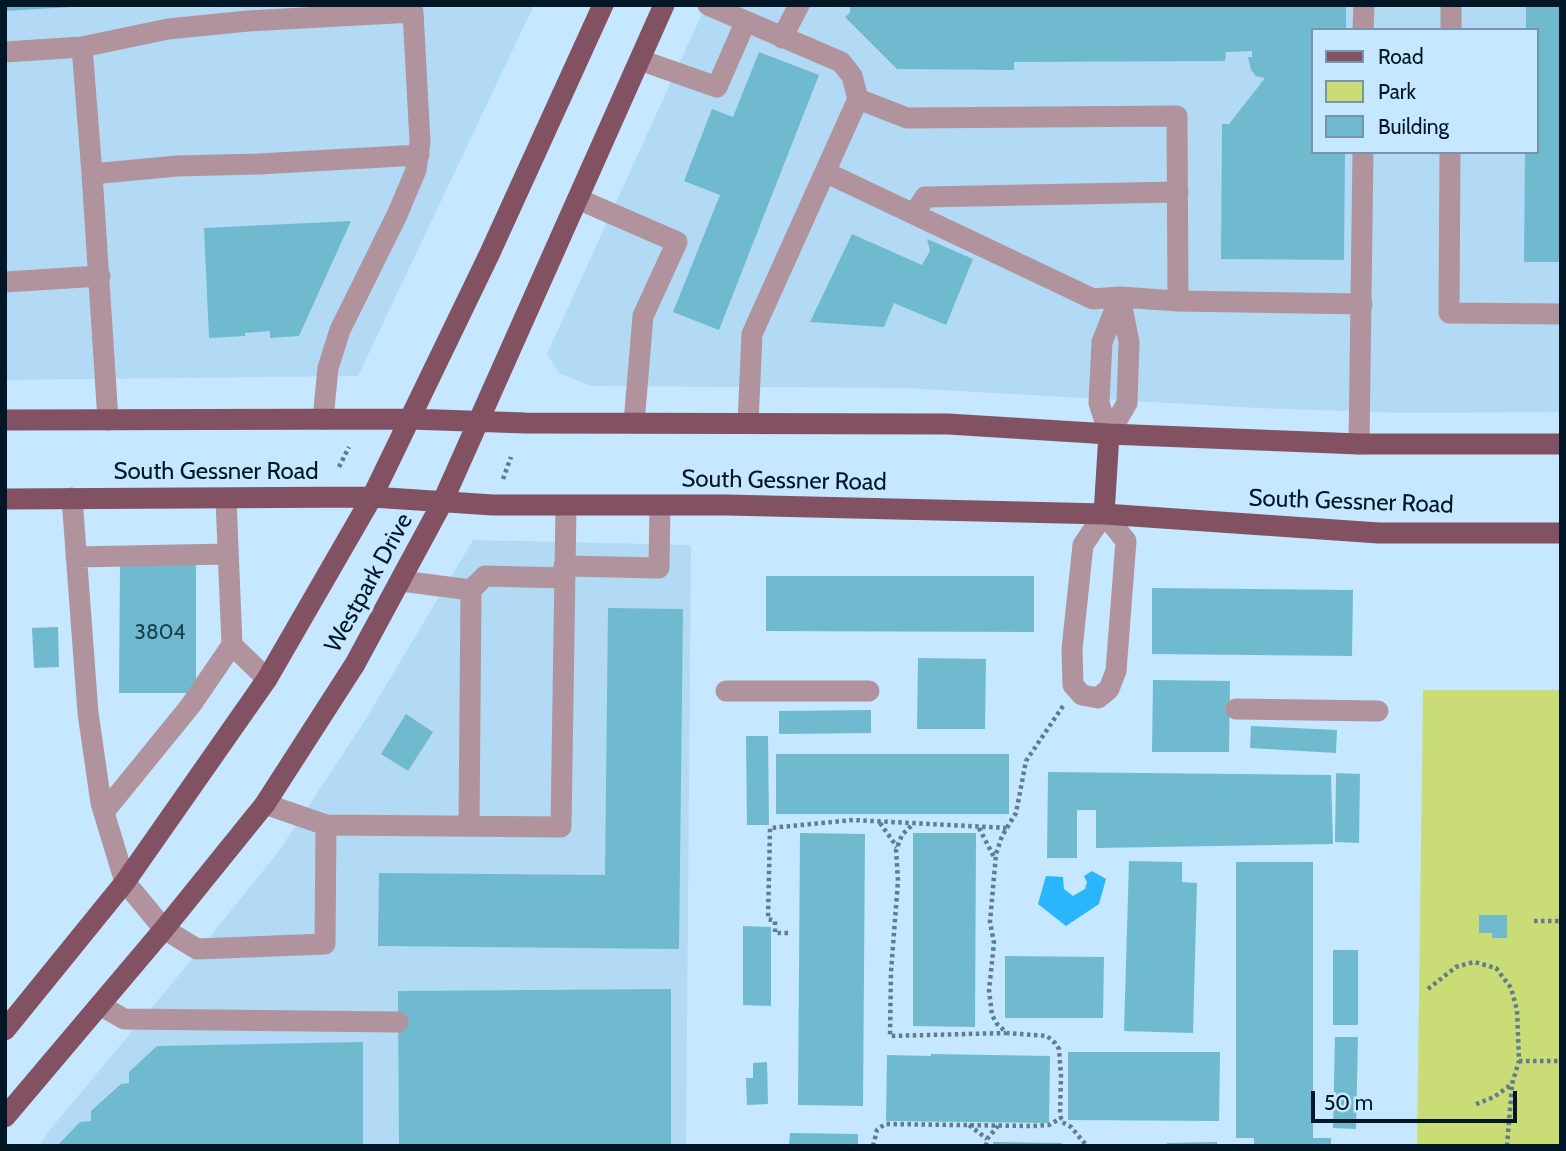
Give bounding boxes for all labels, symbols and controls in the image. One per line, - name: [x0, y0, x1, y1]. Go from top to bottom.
- legend: [1310, 28, 1538, 154]
- text: Road: [1378, 44, 1424, 69]
- text: Park: [1378, 79, 1416, 104]
- text: Building: [1378, 114, 1449, 139]
- street label: South Gessner Road: [113, 458, 319, 486]
- street label: South Gessner Road: [681, 465, 887, 497]
- street label: South Gessner Road: [1248, 484, 1454, 520]
- street label: Westpark Drive: [319, 508, 419, 658]
- house number: 3804: [135, 620, 185, 646]
- scale bar: [1314, 1078, 1520, 1122]
- text: 50 m: [1324, 1090, 1373, 1115]

